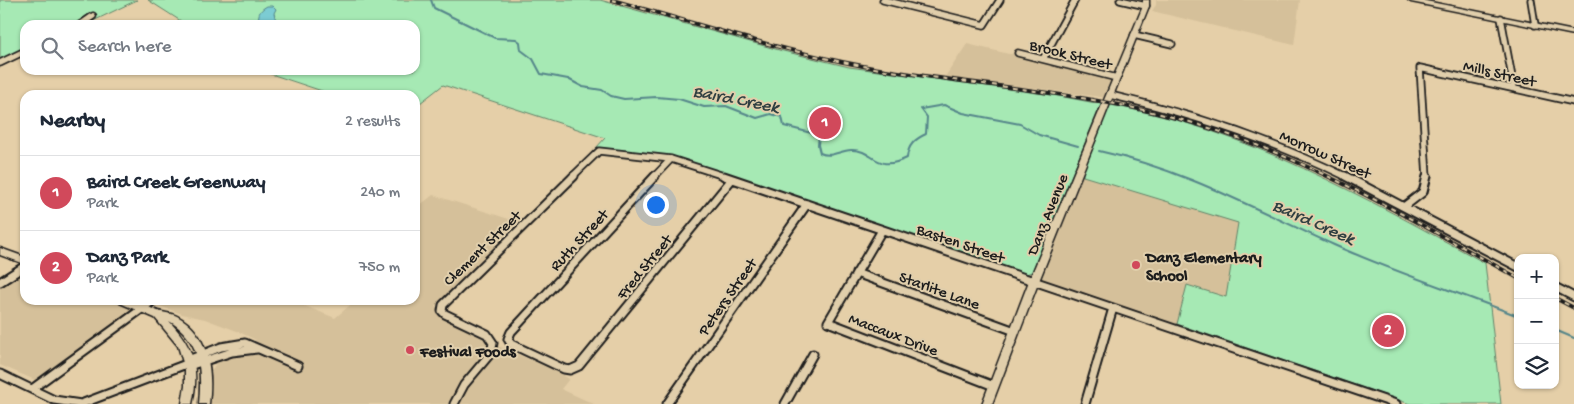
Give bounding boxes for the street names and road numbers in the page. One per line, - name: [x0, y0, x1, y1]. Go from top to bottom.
- street label: Brook Street: [1026, 37, 1115, 76]
- street label: Mills Street: [1461, 58, 1539, 93]
- street label: Morrow Street: [1276, 128, 1374, 185]
- street label: Danz Avenue: [1024, 171, 1074, 260]
- street label: Ruth Street: [547, 206, 615, 276]
- street label: Clement Street: [441, 207, 527, 291]
- street label: Basten Street: [912, 221, 1008, 270]
- street label: Fred Street: [613, 231, 679, 305]
- street label: Peters Street: [695, 255, 763, 341]
- street label: Starlite Lane: [896, 269, 983, 316]
- street label: Maccaux Drive: [845, 310, 941, 362]

